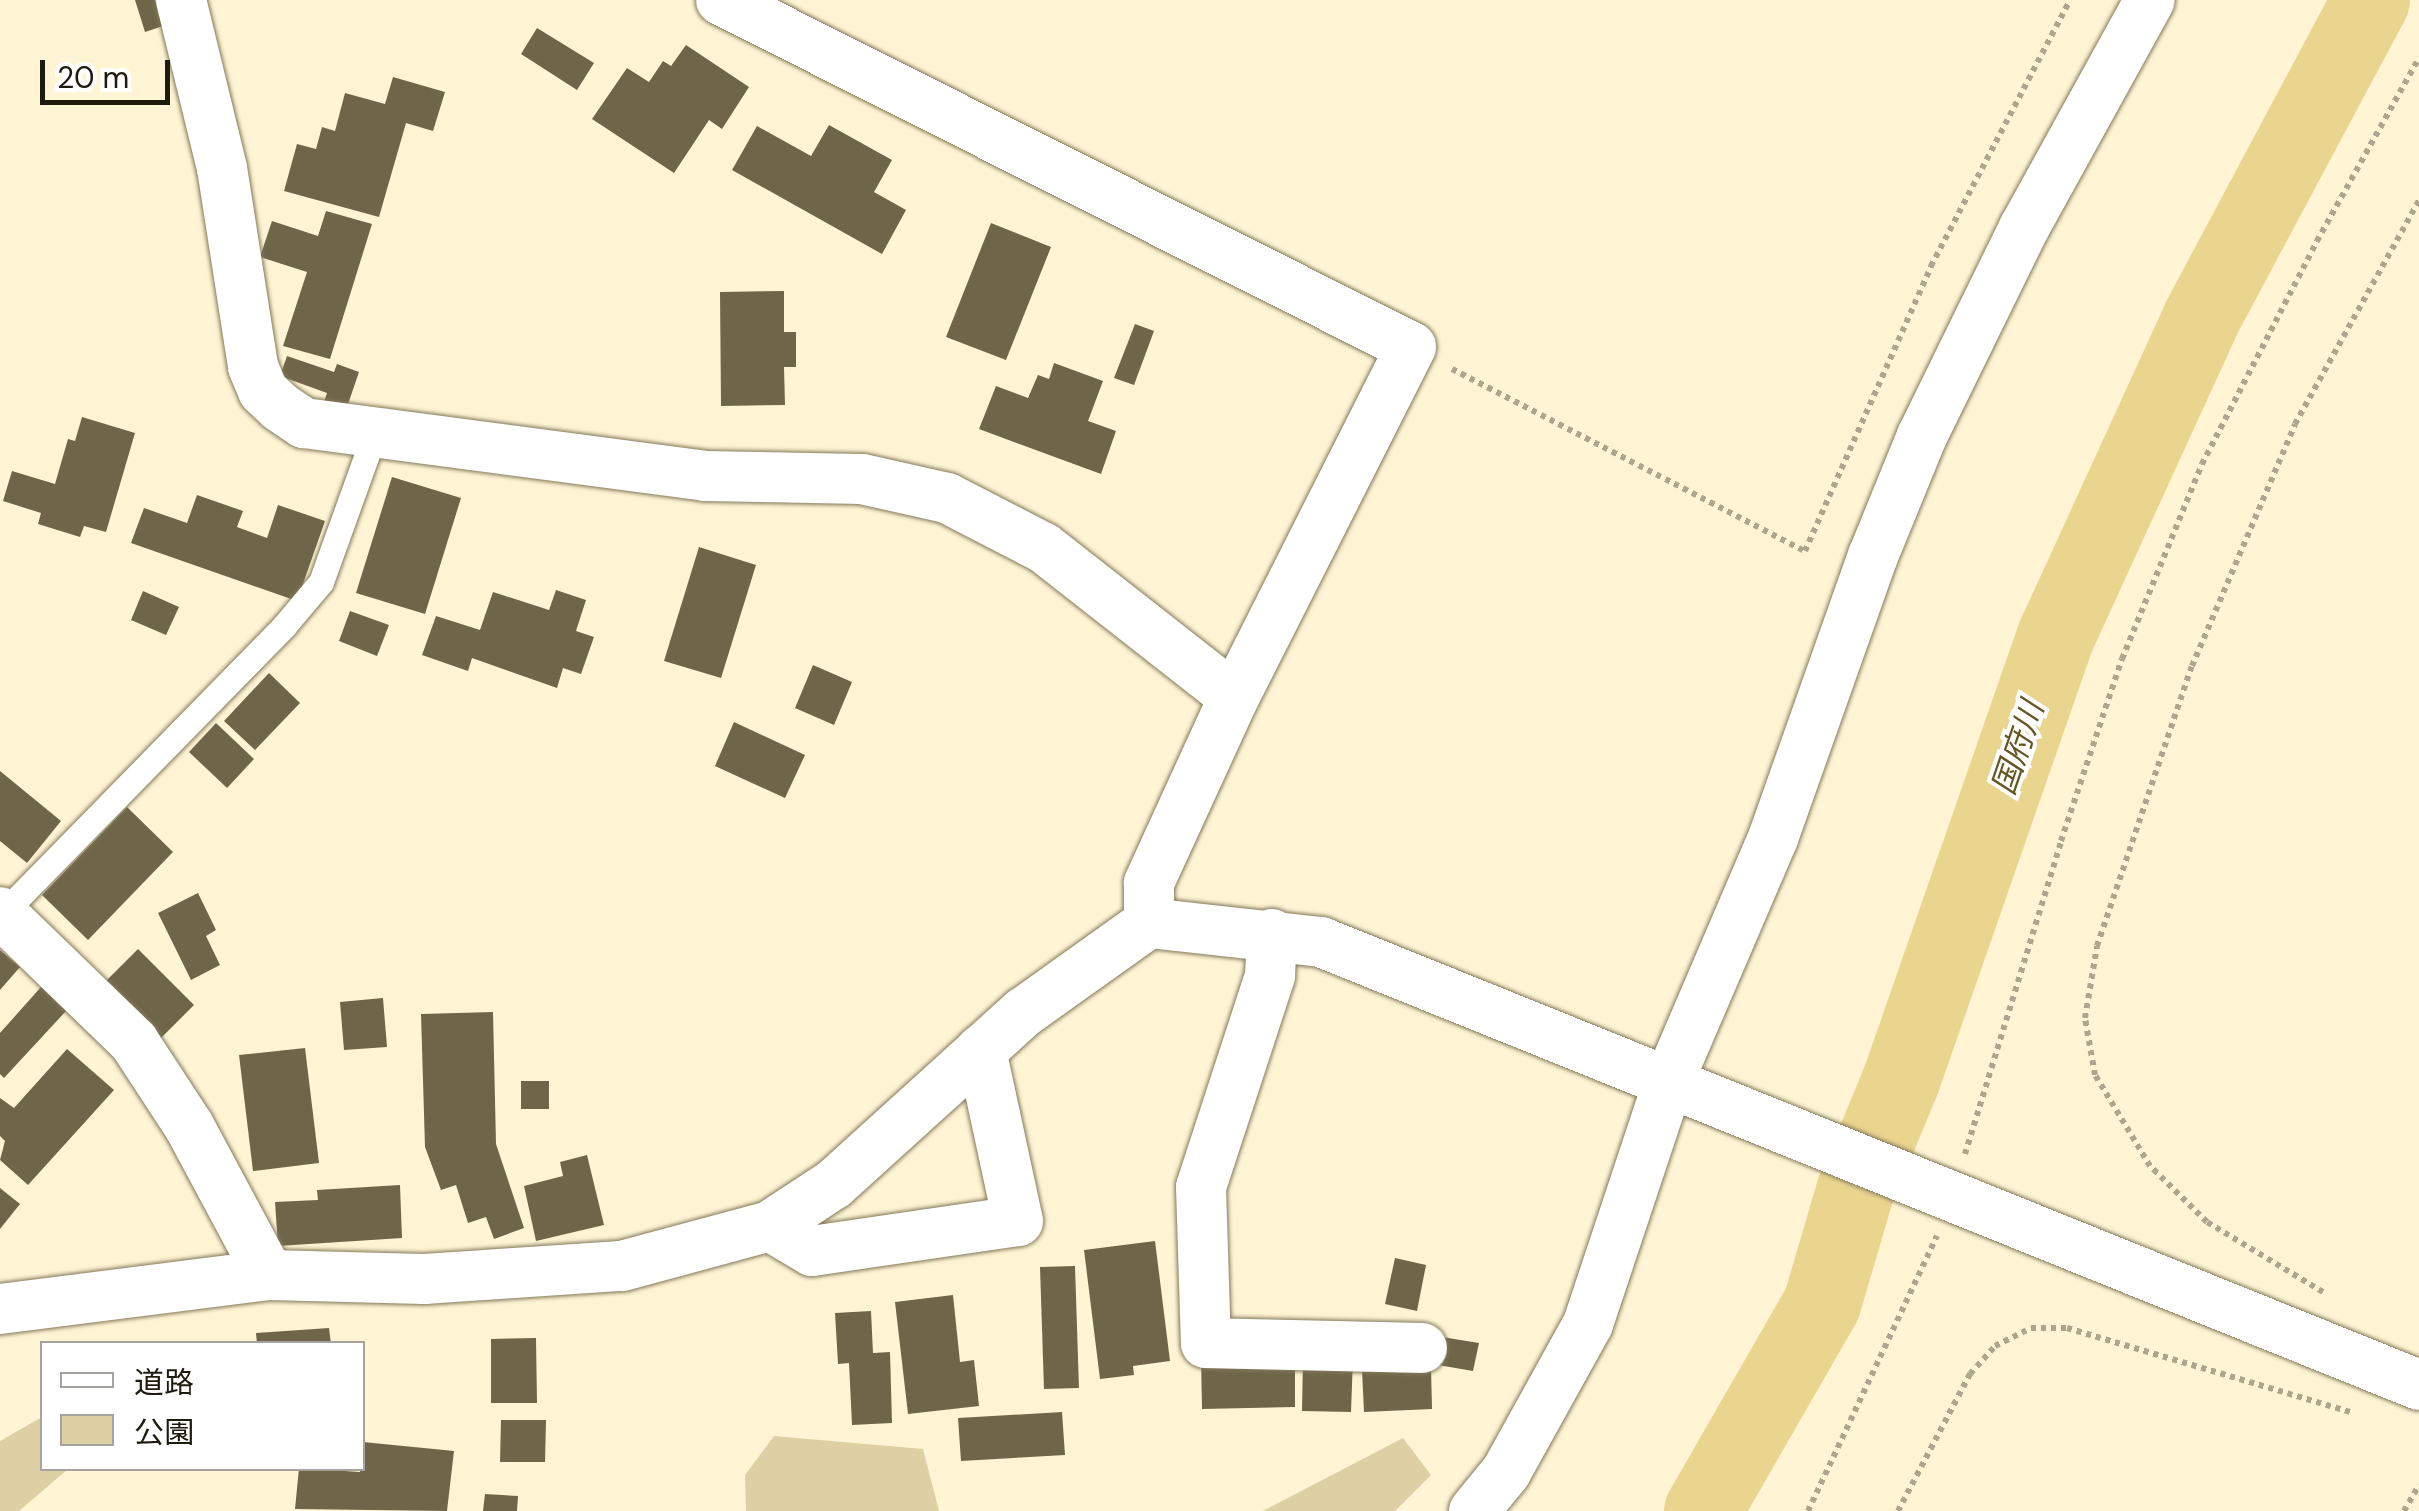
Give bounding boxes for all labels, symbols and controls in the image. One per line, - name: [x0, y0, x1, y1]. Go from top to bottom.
- scale bar: [45, 40, 175, 102]
- text: 20 m: [57, 58, 129, 97]
- water label: 国府川: [1984, 696, 2052, 800]
- legend: [40, 1341, 365, 1471]
- text: 道路: [134, 1363, 194, 1402]
- text: 公園: [134, 1413, 194, 1452]

